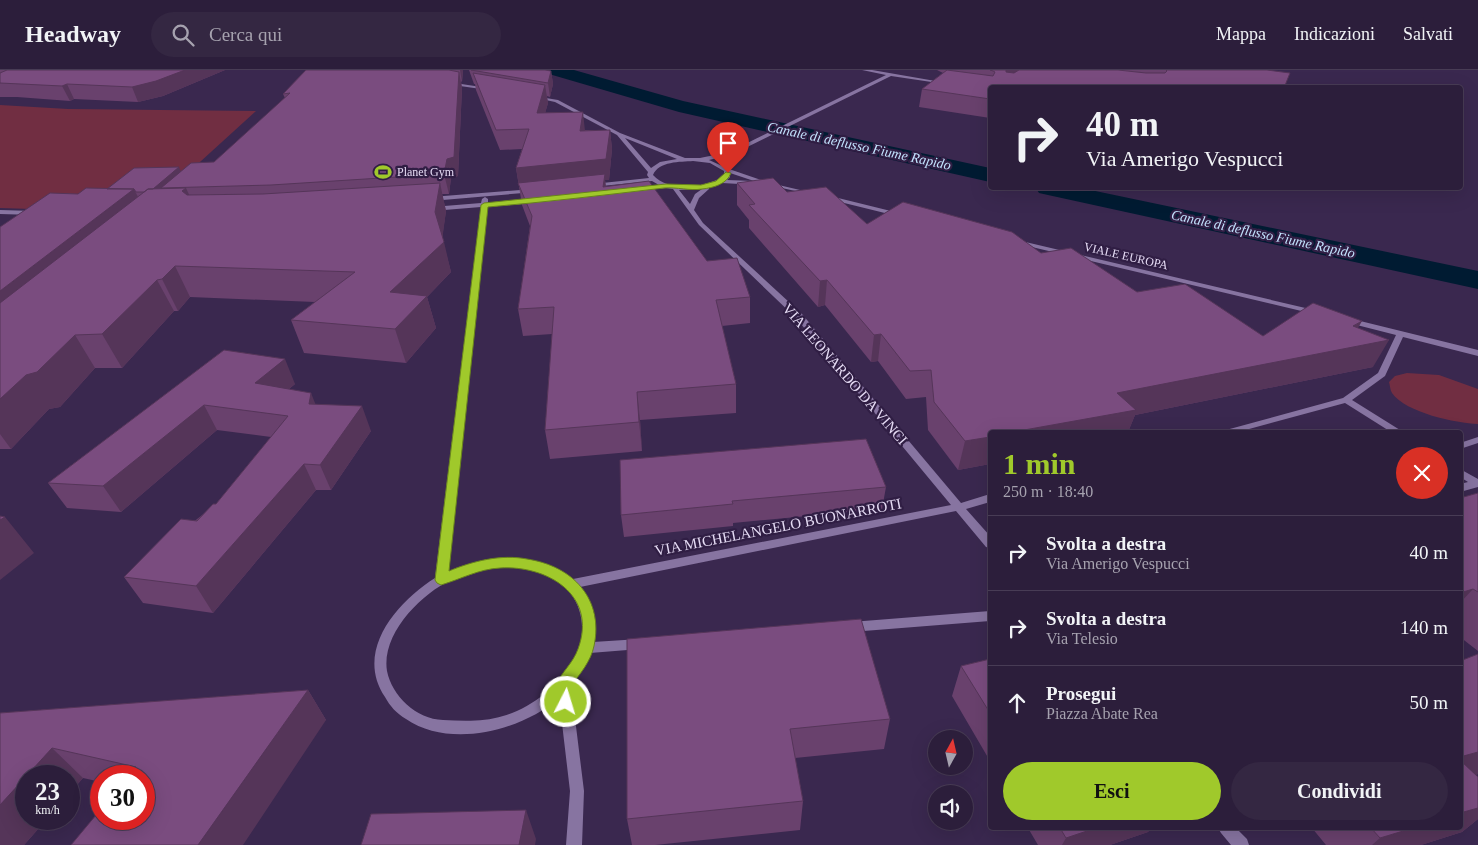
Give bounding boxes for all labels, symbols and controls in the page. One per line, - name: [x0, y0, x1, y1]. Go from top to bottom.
- search box: [151, 12, 501, 57]
- text: Headway: [25, 21, 121, 47]
- icon: search: [169, 21, 197, 49]
- text: Cerca qui: [209, 24, 282, 45]
- text: Mappa: [1216, 24, 1266, 44]
- text: Indicazioni: [1294, 24, 1375, 44]
- text: Salvati: [1403, 24, 1453, 44]
- icon: right: [1003, 105, 1068, 170]
- text: 40 m: [1086, 105, 1159, 144]
- water label: Canale di deflusso Fiume Rapido: [766, 119, 952, 173]
- pin: [707, 122, 749, 173]
- icon: arrive: [714, 129, 742, 157]
- text: Via Amerigo Vespucci: [1086, 146, 1283, 171]
- sports icon: Planet Gym: [373, 162, 393, 182]
- place label: Planet Gym: [397, 165, 455, 179]
- water label: Canale di deflusso Fiume Rapido: [1170, 207, 1356, 261]
- street label: VIALE EUROPA: [1083, 240, 1170, 273]
- street label: VIA LEONARDO DA VINCI: [779, 300, 911, 448]
- text: 1 min: [1003, 447, 1076, 480]
- button: close: [1396, 447, 1448, 499]
- text: 250 m · 18:40: [1003, 483, 1093, 500]
- street label: VIA MICHELANGELO BUONARROTI: [653, 495, 903, 559]
- text: Svolta a destra: [1046, 533, 1166, 554]
- icon: right: [1003, 539, 1031, 567]
- text: 40 m: [1409, 542, 1448, 563]
- text: Via Amerigo Vespucci: [1046, 555, 1190, 572]
- text: Svolta a destra: [1046, 608, 1166, 629]
- icon: right: [1003, 614, 1031, 642]
- text: 140 m: [1400, 617, 1448, 638]
- text: Via Telesio: [1046, 630, 1118, 647]
- position arrow: [539, 675, 591, 727]
- text: Prosegui: [1046, 683, 1116, 704]
- icon: ahead: [1003, 689, 1031, 717]
- text: 50 m: [1409, 692, 1448, 713]
- text: Piazza Abate Rea: [1046, 705, 1158, 722]
- north arrow: [928, 730, 972, 775]
- map controls: [928, 730, 973, 830]
- button: Esci: [1003, 762, 1221, 820]
- button: Condividi: [1231, 762, 1448, 820]
- speed limit sign: 30: [90, 765, 155, 830]
- text: 23: [35, 778, 60, 805]
- button: sound: [928, 785, 973, 830]
- text: km/h: [35, 803, 60, 817]

